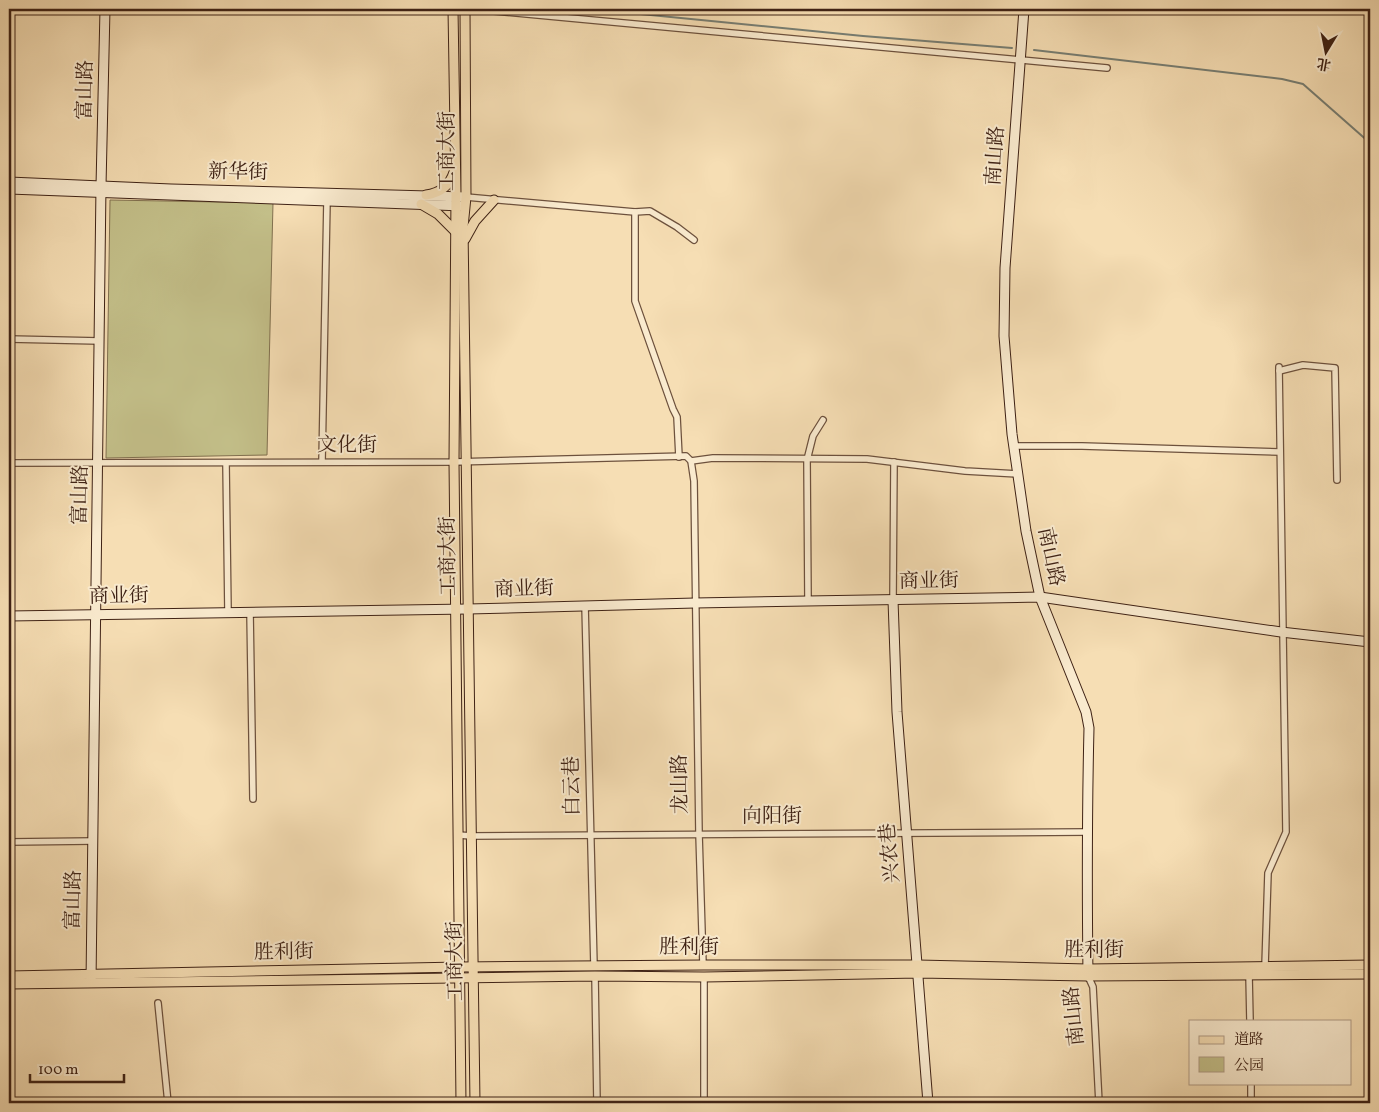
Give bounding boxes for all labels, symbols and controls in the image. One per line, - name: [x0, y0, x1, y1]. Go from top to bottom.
- north arrow: [1302, 28, 1352, 78]
- text: 北: [1315, 53, 1333, 74]
- street label: 富山路: [71, 60, 101, 120]
- street label: 工商大街: [434, 111, 462, 191]
- street label: 南山路: [980, 125, 1012, 187]
- street label: 新华街: [208, 158, 268, 188]
- street label: 文化街: [317, 432, 377, 460]
- street label: 富山路: [66, 465, 96, 525]
- street label: 工商大街: [434, 516, 464, 596]
- street label: 南山路: [1030, 525, 1070, 589]
- street label: 商业街: [899, 567, 959, 597]
- street label: 商业街: [494, 575, 554, 605]
- street label: 商业街: [89, 582, 149, 612]
- street label: 龙山路: [666, 754, 696, 814]
- street label: 白云巷: [558, 756, 588, 816]
- street label: 向阳街: [742, 803, 802, 831]
- street label: 兴农巷: [874, 822, 908, 884]
- street label: 富山路: [59, 870, 89, 930]
- street label: 工商大街: [441, 921, 471, 1001]
- street label: 胜利街: [659, 934, 719, 962]
- street label: 胜利街: [1064, 937, 1124, 965]
- street label: 胜利街: [254, 938, 314, 968]
- street label: 南山路: [1058, 985, 1092, 1047]
- legend: [1189, 1020, 1352, 1084]
- text: 道路: [1234, 1030, 1264, 1051]
- scale bar: [30, 1052, 124, 1084]
- text: 公园: [1234, 1056, 1264, 1077]
- text: 100 m: [38, 1060, 78, 1081]

